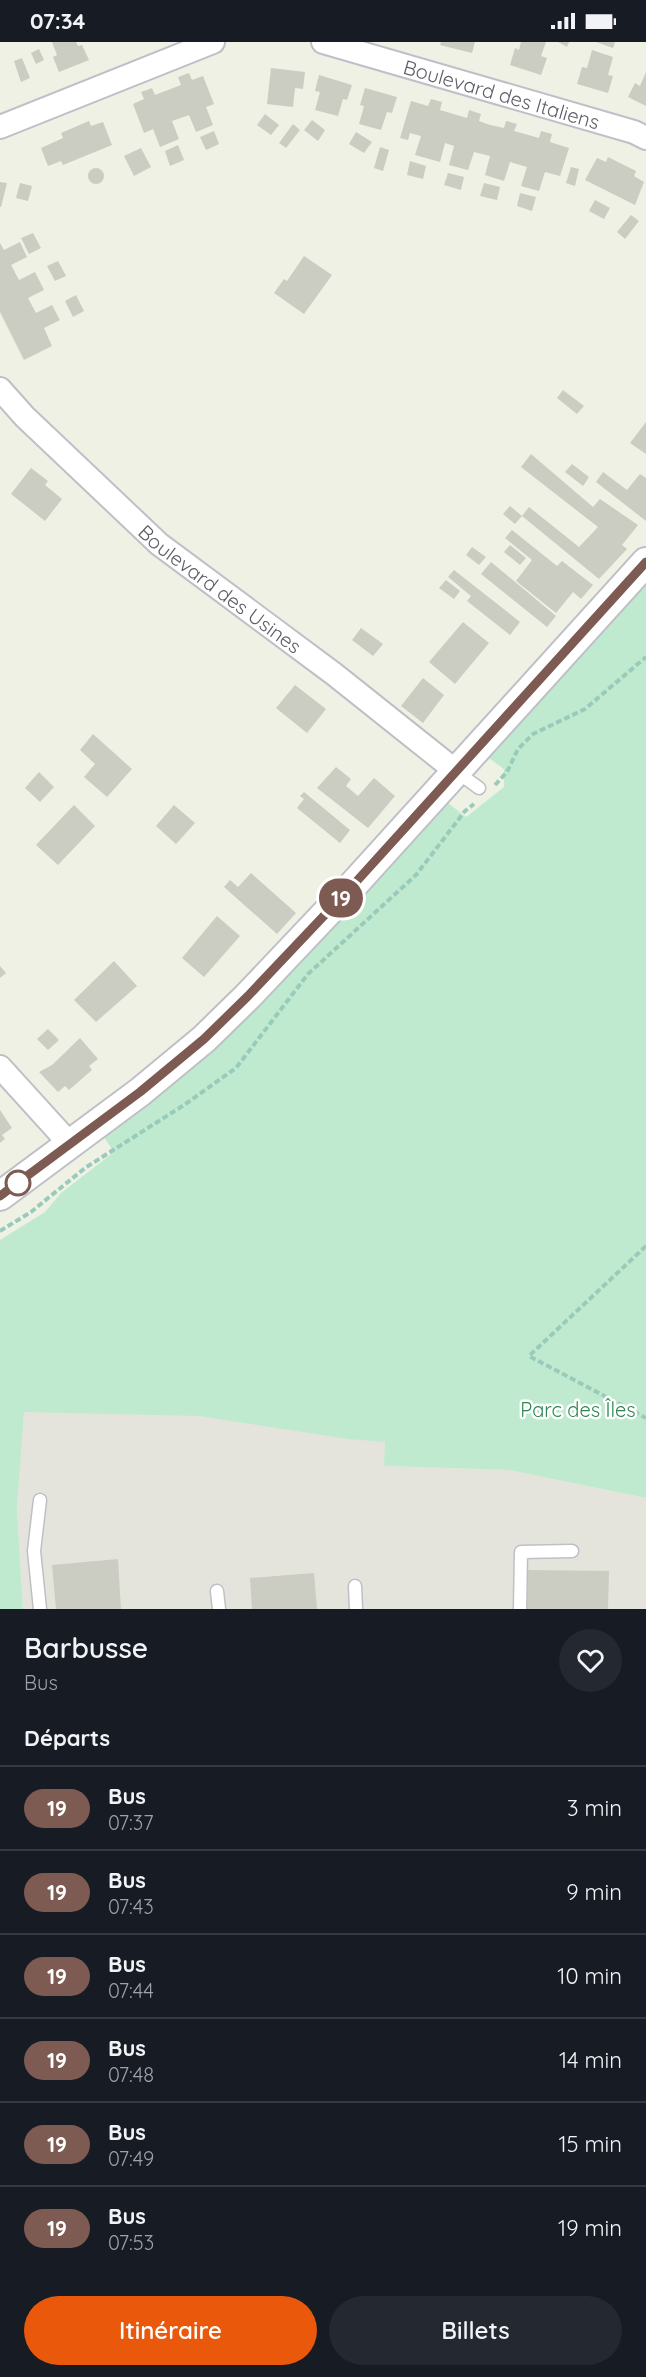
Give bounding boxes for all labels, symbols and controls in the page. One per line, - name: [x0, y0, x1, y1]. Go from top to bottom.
- text: 07:34: [30, 7, 85, 35]
- street label: Boulevard des Italiens: [401, 53, 603, 134]
- street label: Boulevard des Usines: [134, 519, 307, 658]
- line badge: 19: [314, 878, 368, 918]
- text: 19: [331, 885, 351, 911]
- unlabelled marker: [5, 1170, 31, 1196]
- park label: Parc des Îles: [520, 1397, 636, 1422]
- button: heart: [559, 1629, 622, 1692]
- text: Barbusse: [24, 1630, 148, 1665]
- text: Bus: [24, 1670, 58, 1695]
- text: Départs: [24, 1724, 110, 1752]
- text: Bus: [108, 1782, 146, 1810]
- text: 3 min: [567, 1794, 622, 1822]
- text: 19: [47, 1795, 67, 1821]
- text: 07:37: [108, 1810, 154, 1835]
- text: Bus: [108, 1866, 146, 1894]
- text: 9 min: [566, 1878, 622, 1906]
- text: 19: [47, 1879, 67, 1905]
- text: 07:43: [108, 1894, 154, 1919]
- text: Bus: [108, 1950, 146, 1978]
- text: 10 min: [557, 1962, 622, 1990]
- text: 19: [47, 1963, 67, 1989]
- text: 07:44: [108, 1978, 154, 2003]
- text: Bus: [108, 2034, 146, 2062]
- text: 14 min: [559, 2046, 622, 2074]
- text: 19: [47, 2047, 67, 2073]
- text: 07:48: [108, 2062, 154, 2087]
- text: Bus: [108, 2118, 146, 2146]
- text: 15 min: [558, 2130, 622, 2158]
- text: 19: [47, 2131, 67, 2157]
- text: 07:49: [108, 2146, 154, 2171]
- text: Bus: [108, 2202, 146, 2230]
- text: 19 min: [558, 2214, 622, 2242]
- text: 19: [47, 2215, 67, 2241]
- text: 07:53: [108, 2230, 154, 2255]
- button: Itinéraire: [24, 2296, 317, 2365]
- button: Billets: [329, 2296, 622, 2365]

